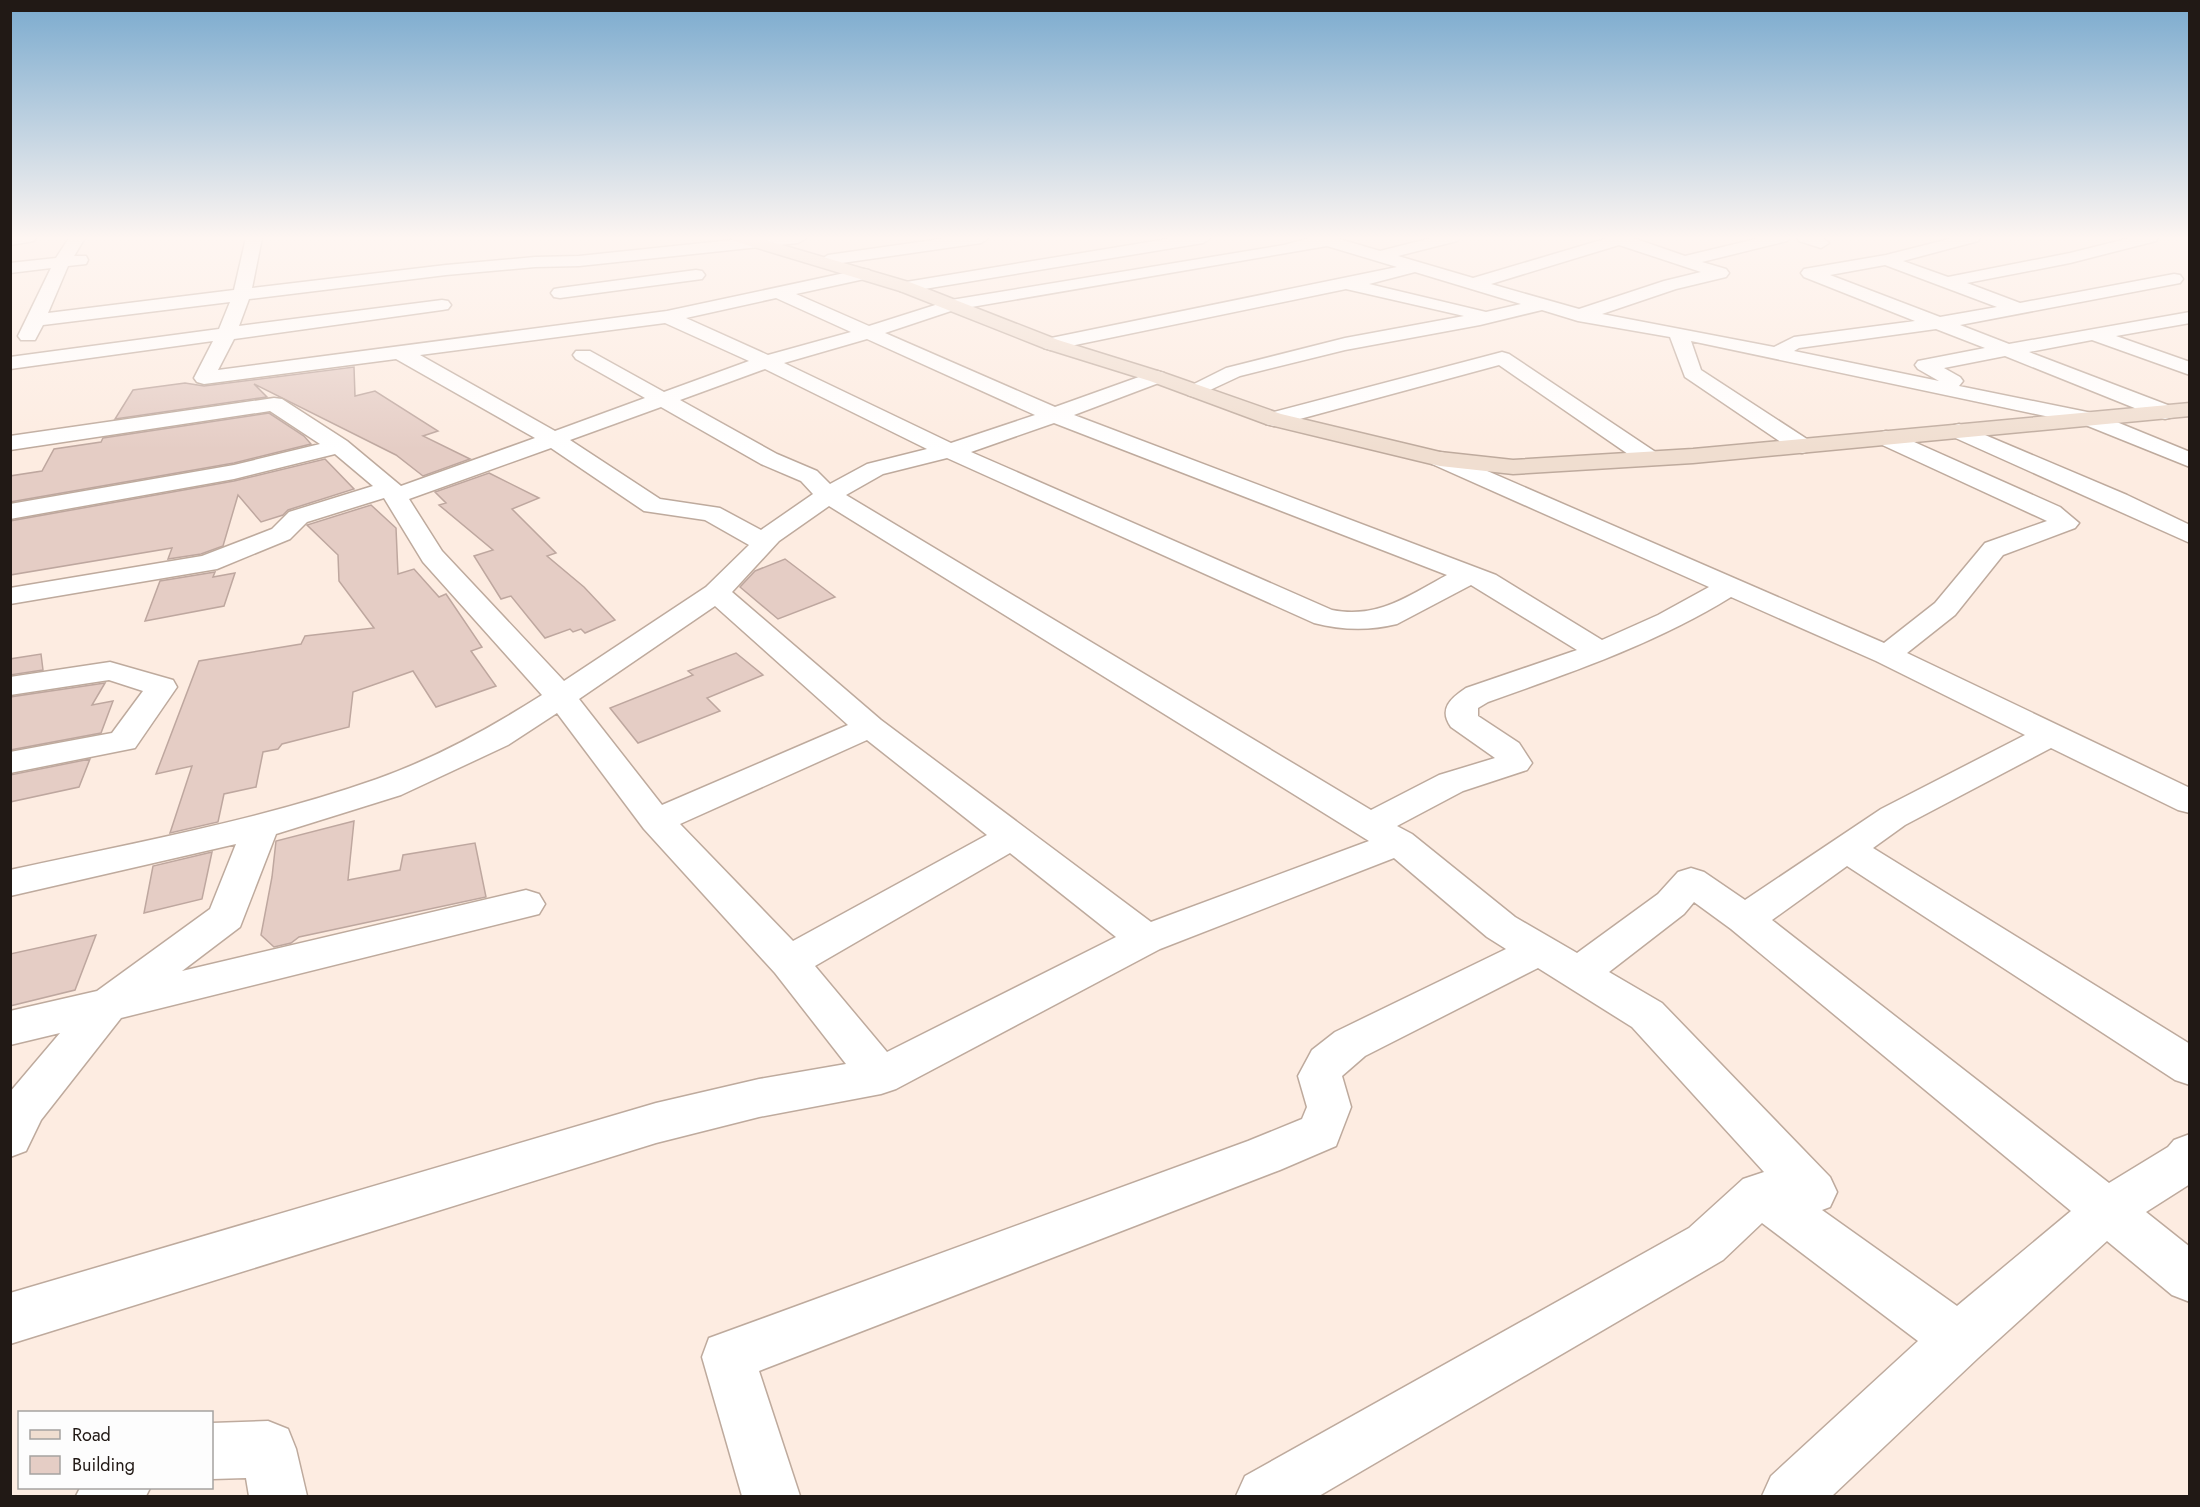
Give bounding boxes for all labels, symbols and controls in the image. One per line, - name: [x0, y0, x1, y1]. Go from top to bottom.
- legend: [18, 1411, 213, 1489]
- text: Road: [72, 1422, 111, 1448]
- text: Building: [72, 1452, 135, 1478]

